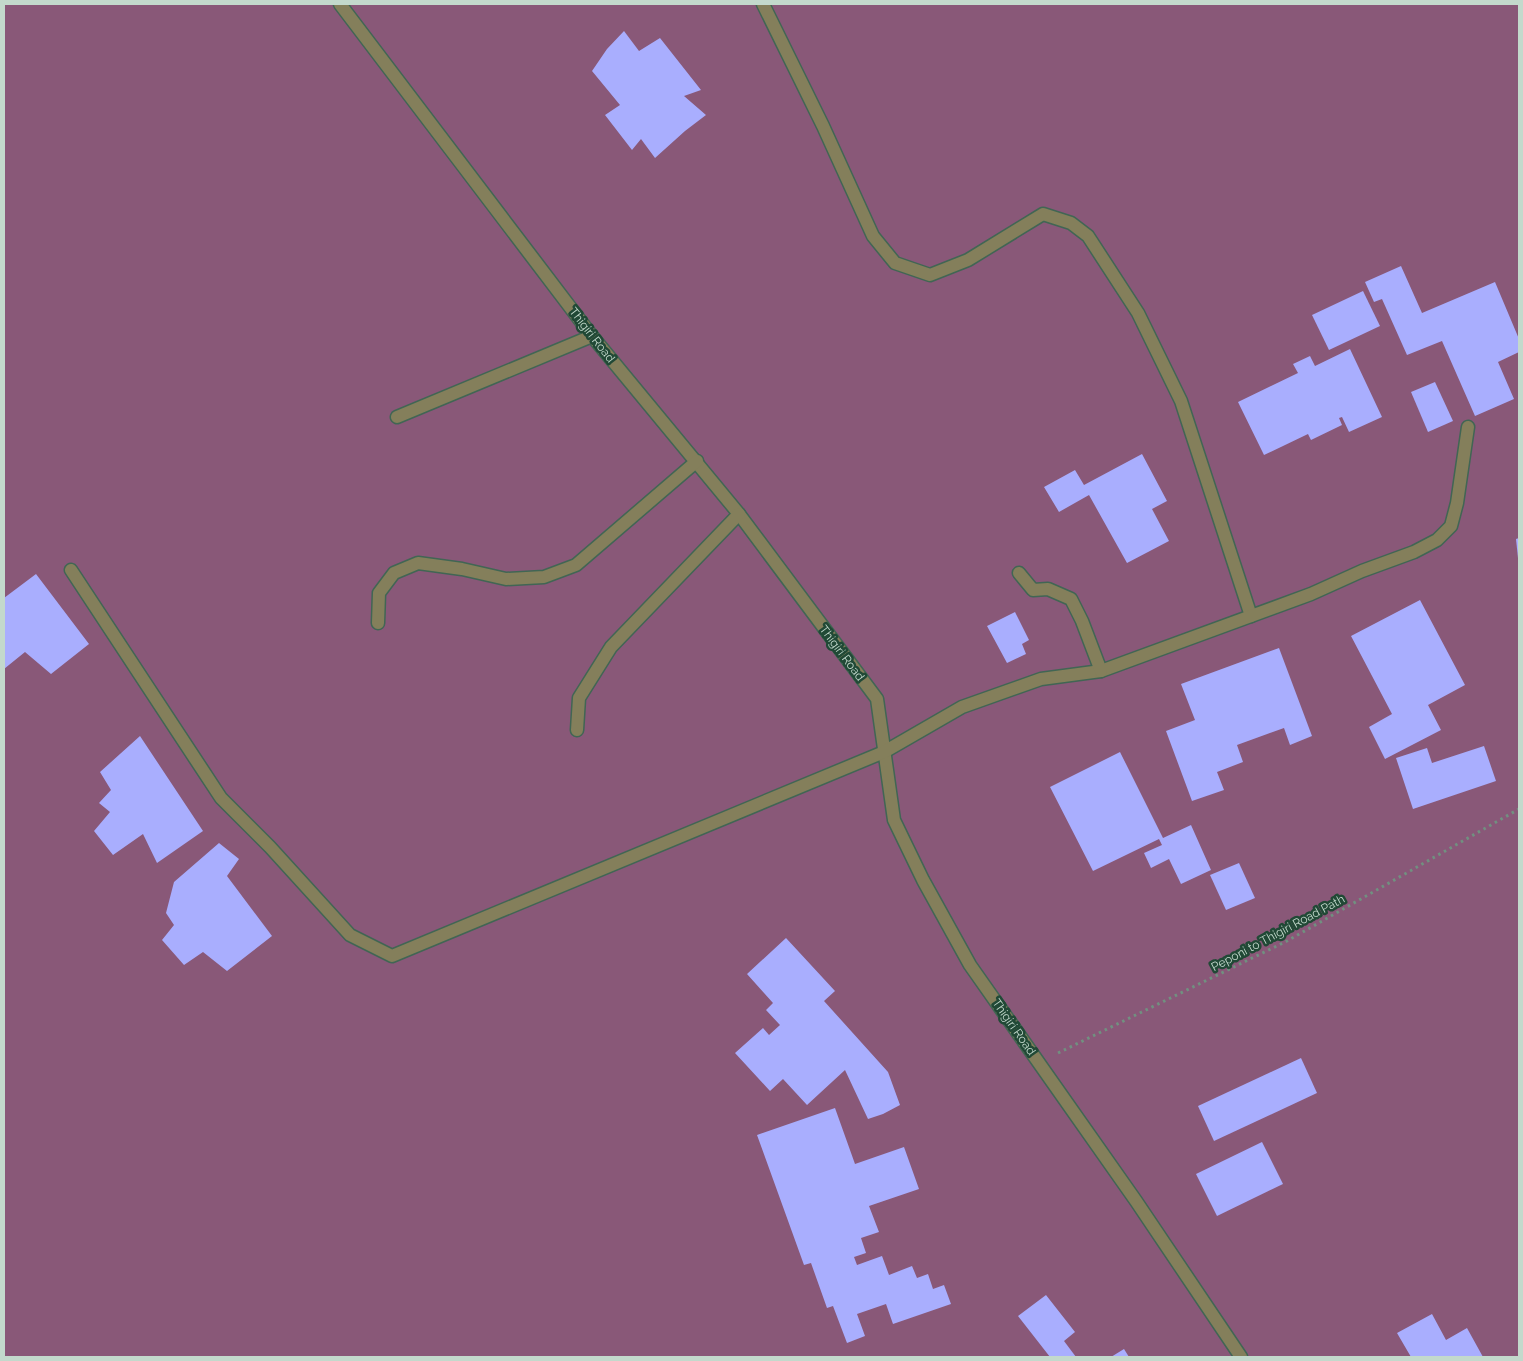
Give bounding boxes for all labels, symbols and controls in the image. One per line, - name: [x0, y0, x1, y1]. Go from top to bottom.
- street label: Thigiri Road: [566, 305, 618, 365]
- street label: Thigiri Road: [817, 623, 867, 683]
- street label: Peponi to Thigiri Road Path: [1209, 892, 1347, 974]
- street label: Thigiri Road: [989, 996, 1039, 1058]

